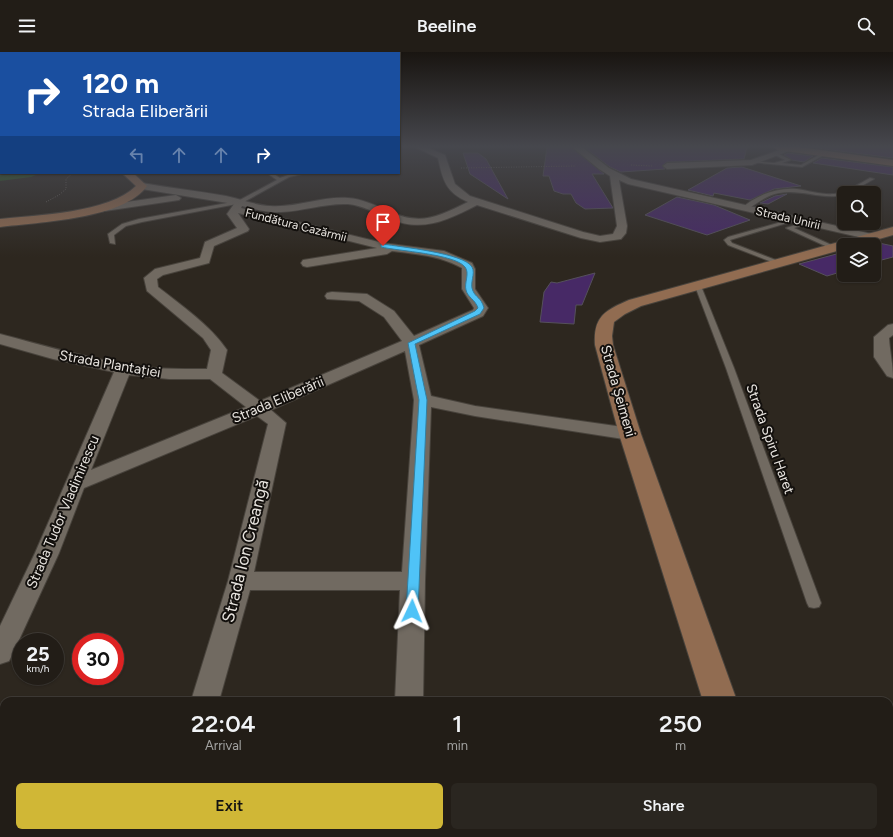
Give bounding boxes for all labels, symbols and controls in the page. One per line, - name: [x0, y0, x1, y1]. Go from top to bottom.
- icon: menu: [16, 15, 38, 37]
- text: Beeline: [417, 15, 476, 37]
- icon: search: [855, 15, 877, 37]
- text: 120 m: [82, 66, 159, 100]
- icon: right: [16, 68, 68, 120]
- text: Strada Eliberării: [82, 100, 208, 122]
- icon: left: [126, 144, 148, 166]
- icon: ahead: [168, 144, 190, 166]
- icon: ahead: [210, 144, 232, 166]
- icon: right: [252, 144, 274, 166]
- map controls: [837, 186, 881, 282]
- button: search: [837, 186, 881, 230]
- street label: Strada Unirii: [754, 204, 822, 232]
- pin: [366, 205, 400, 246]
- street label: Fundătura Cazărmii: [244, 206, 348, 244]
- icon: arrive: [372, 211, 394, 233]
- button: layers: [837, 238, 881, 282]
- street label: Strada Șeimeni: [597, 343, 639, 439]
- street label: Strada Plantației: [58, 347, 162, 381]
- street label: Strada Eliberării: [230, 373, 326, 427]
- street label: Strada Spiru Haret: [742, 382, 798, 496]
- street label: Strada Tudor Vladimirescu: [23, 433, 103, 591]
- street label: Strada Ion Creangă: [218, 478, 272, 624]
- position arrow: [391, 590, 433, 632]
- speed limit sign: 30: [72, 633, 124, 685]
- text: 25: [26, 642, 50, 666]
- text: km/h: [27, 662, 49, 675]
- text: 22:04: [191, 709, 256, 738]
- text: 1: [452, 709, 462, 738]
- text: 250: [659, 709, 702, 738]
- text: Arrival: [205, 738, 242, 753]
- text: min: [447, 738, 468, 753]
- text: m: [675, 738, 686, 753]
- button: Exit: [16, 783, 443, 829]
- button: Share: [451, 783, 877, 829]

